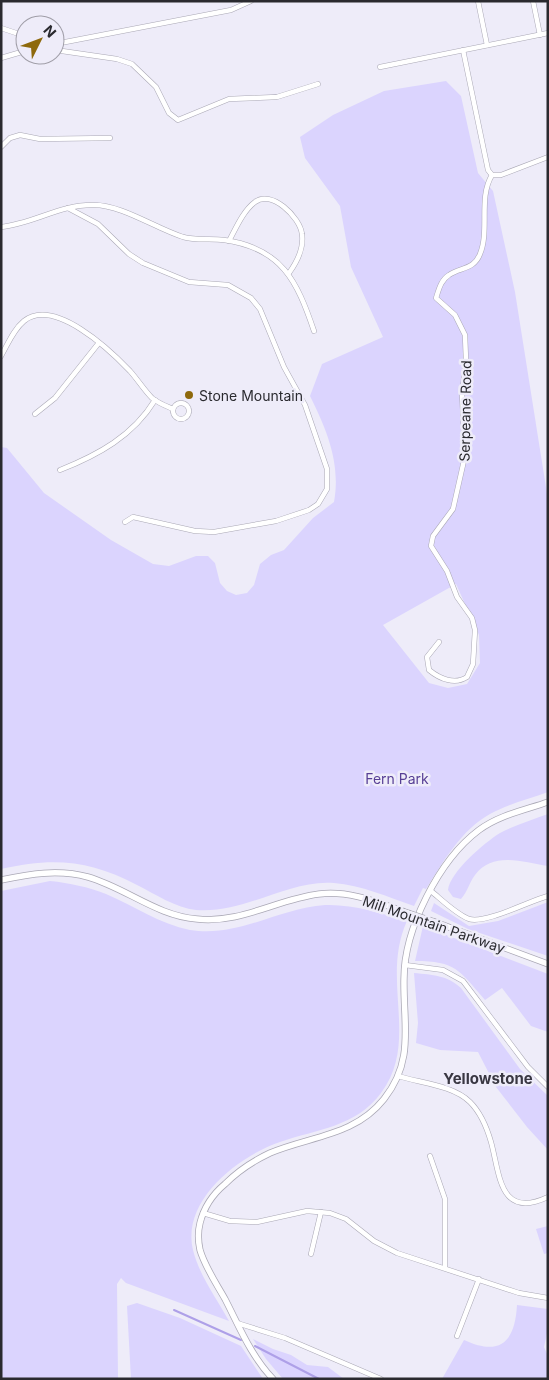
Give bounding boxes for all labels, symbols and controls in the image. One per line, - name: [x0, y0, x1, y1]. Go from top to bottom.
- north arrow: [15, 15, 65, 65]
- text: N: [40, 21, 60, 41]
- street label: Serpeane Road: [456, 360, 474, 462]
- place label: Stone Mountain: [199, 387, 303, 404]
- marker: Stone Mountain: [183, 389, 195, 401]
- park label: Fern Park: [365, 770, 429, 787]
- street label: Mill Mountain Parkway: [361, 892, 508, 956]
- district label: Yellowstone: [443, 1069, 533, 1088]

